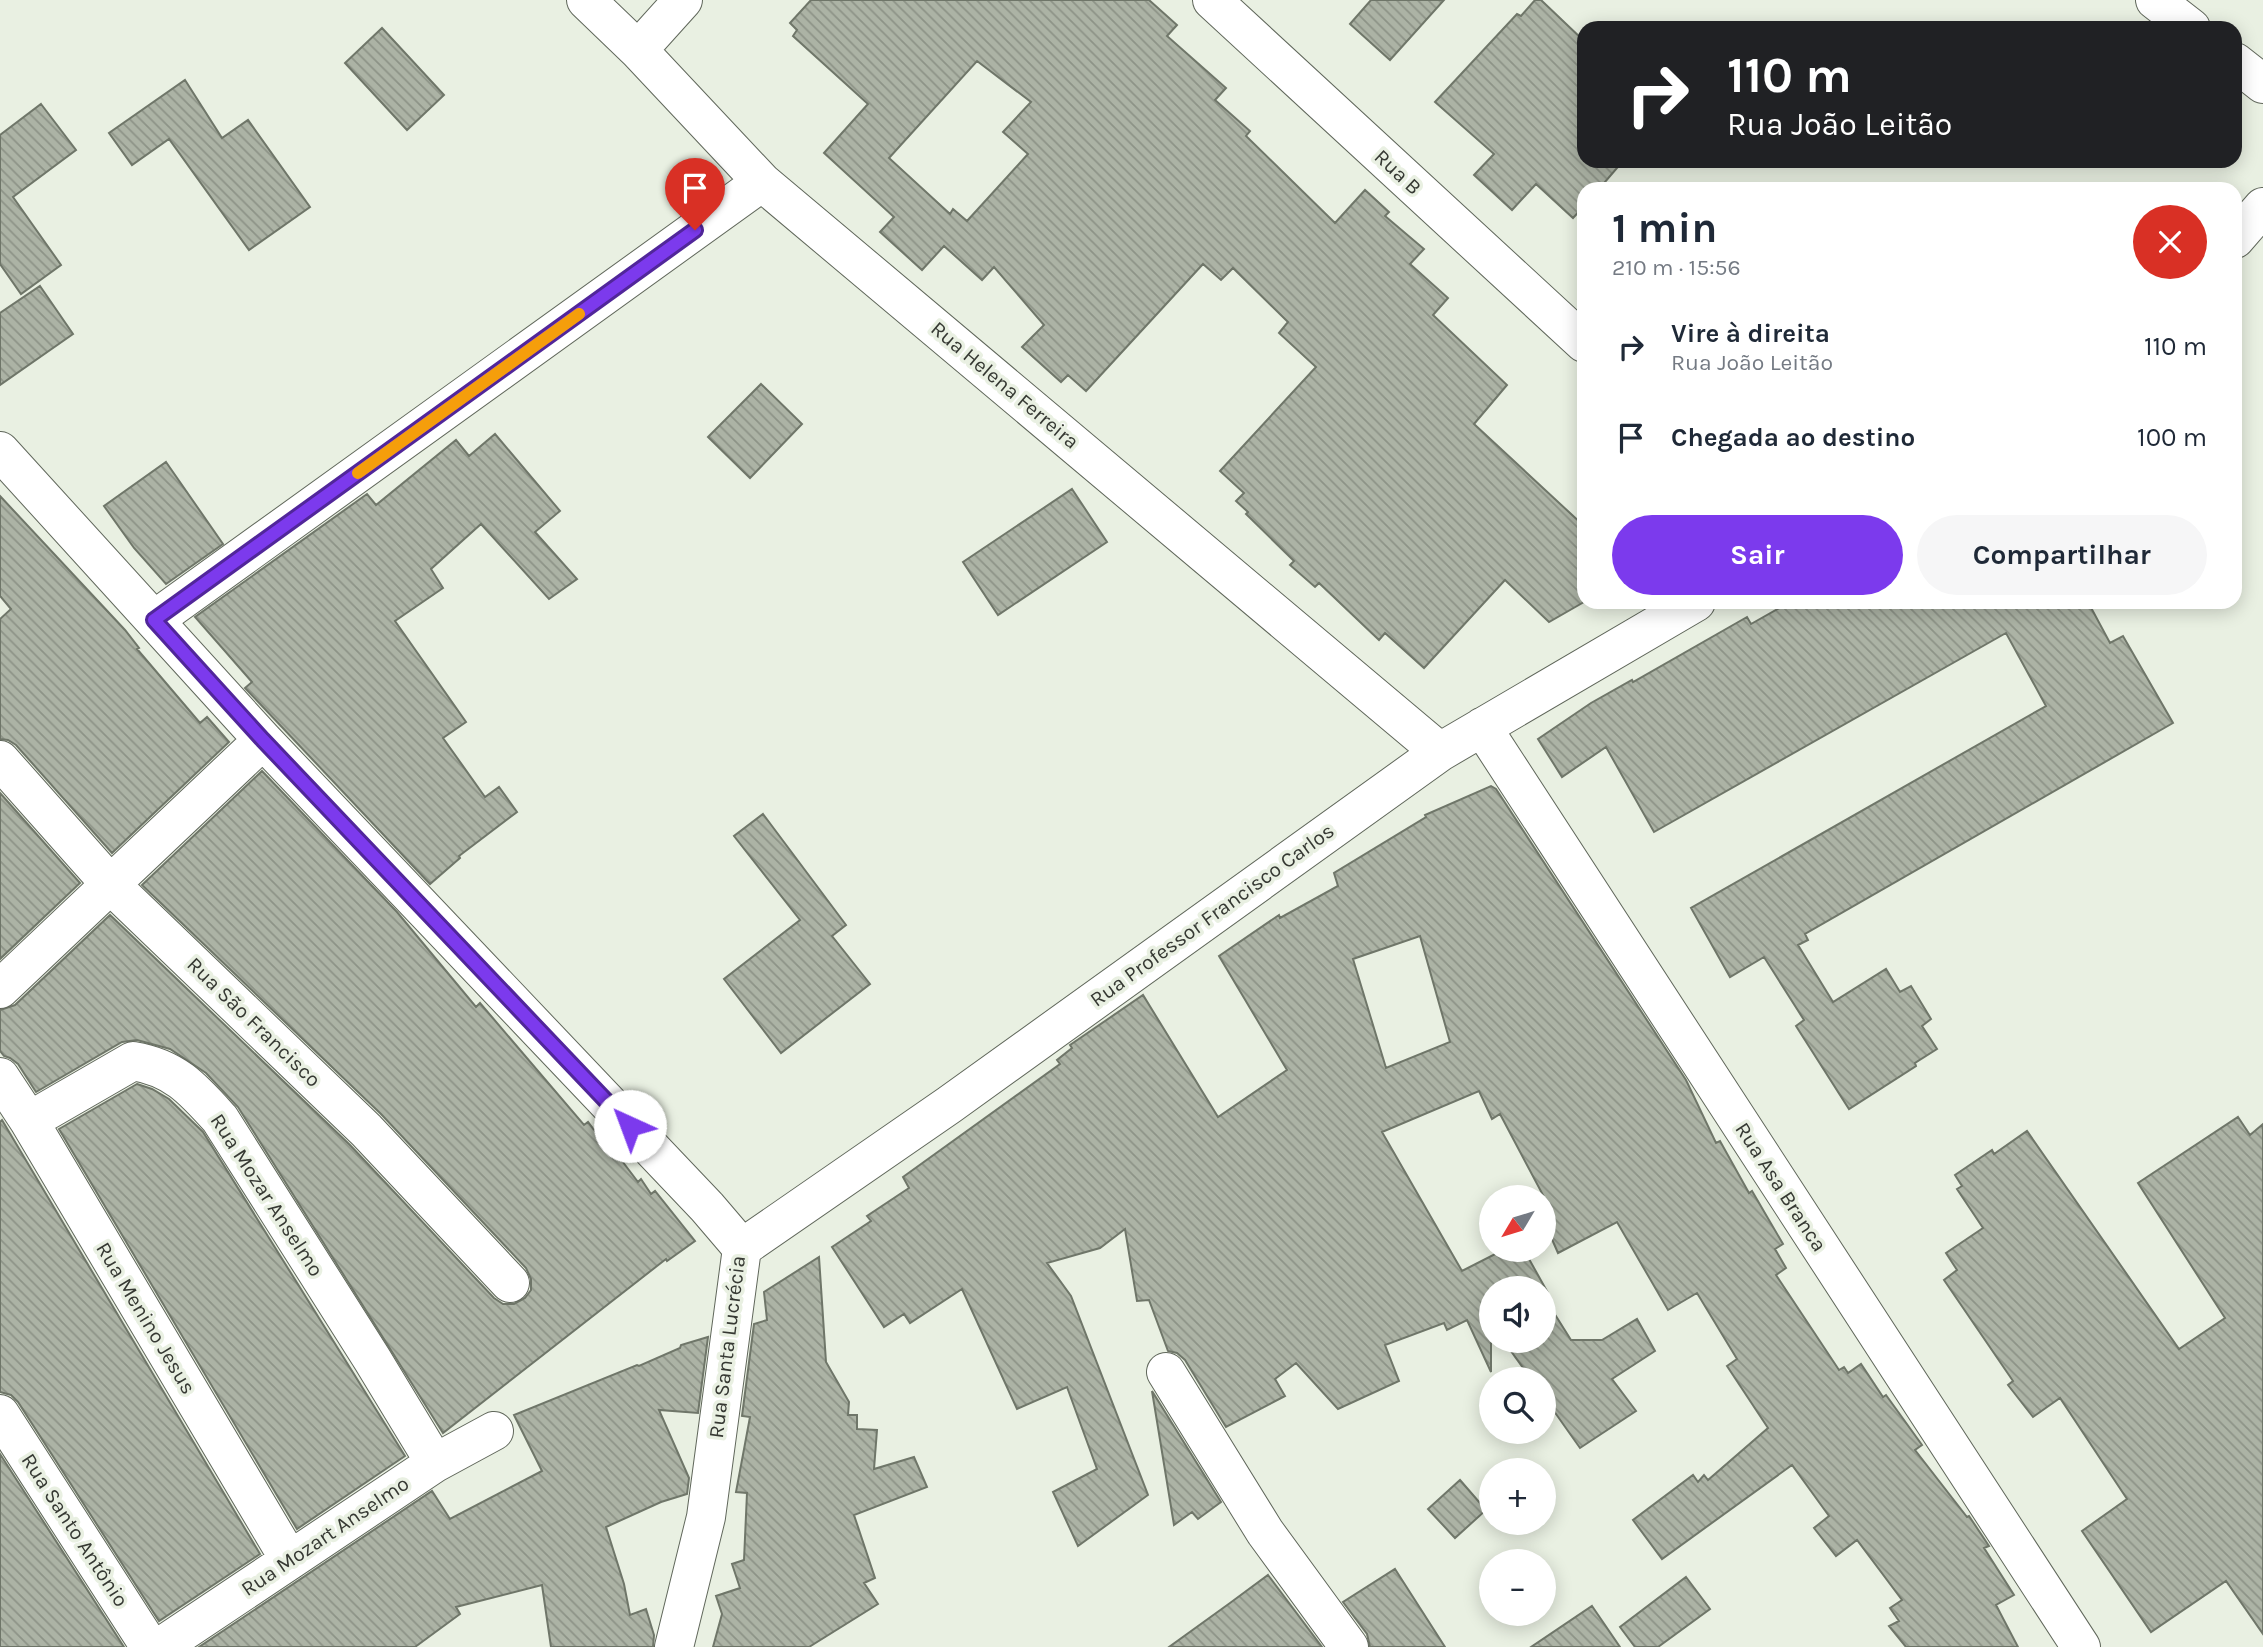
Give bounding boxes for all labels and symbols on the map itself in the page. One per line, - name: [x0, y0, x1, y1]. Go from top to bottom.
- street label: Rua B: [1370, 144, 1426, 200]
- pin: [665, 158, 725, 230]
- street label: Rua Helena Ferreira: [926, 316, 1084, 454]
- street label: Rua Professor Francisco Carlos: [1085, 818, 1339, 1012]
- street label: Rua São Francisco: [182, 952, 326, 1092]
- position arrow: [593, 1089, 667, 1163]
- street label: Rua Mozar Anselmo: [205, 1109, 329, 1281]
- street label: Rua Asa Branca: [1730, 1118, 1832, 1256]
- north arrow: [1479, 1185, 1556, 1262]
- street label: Rua Menino Jesus: [91, 1238, 201, 1398]
- street label: Rua Santa Lucrécia: [704, 1254, 750, 1440]
- street label: Rua Santo Antônio: [16, 1449, 134, 1611]
- street label: Rua Mozart Anselmo: [237, 1471, 413, 1601]

